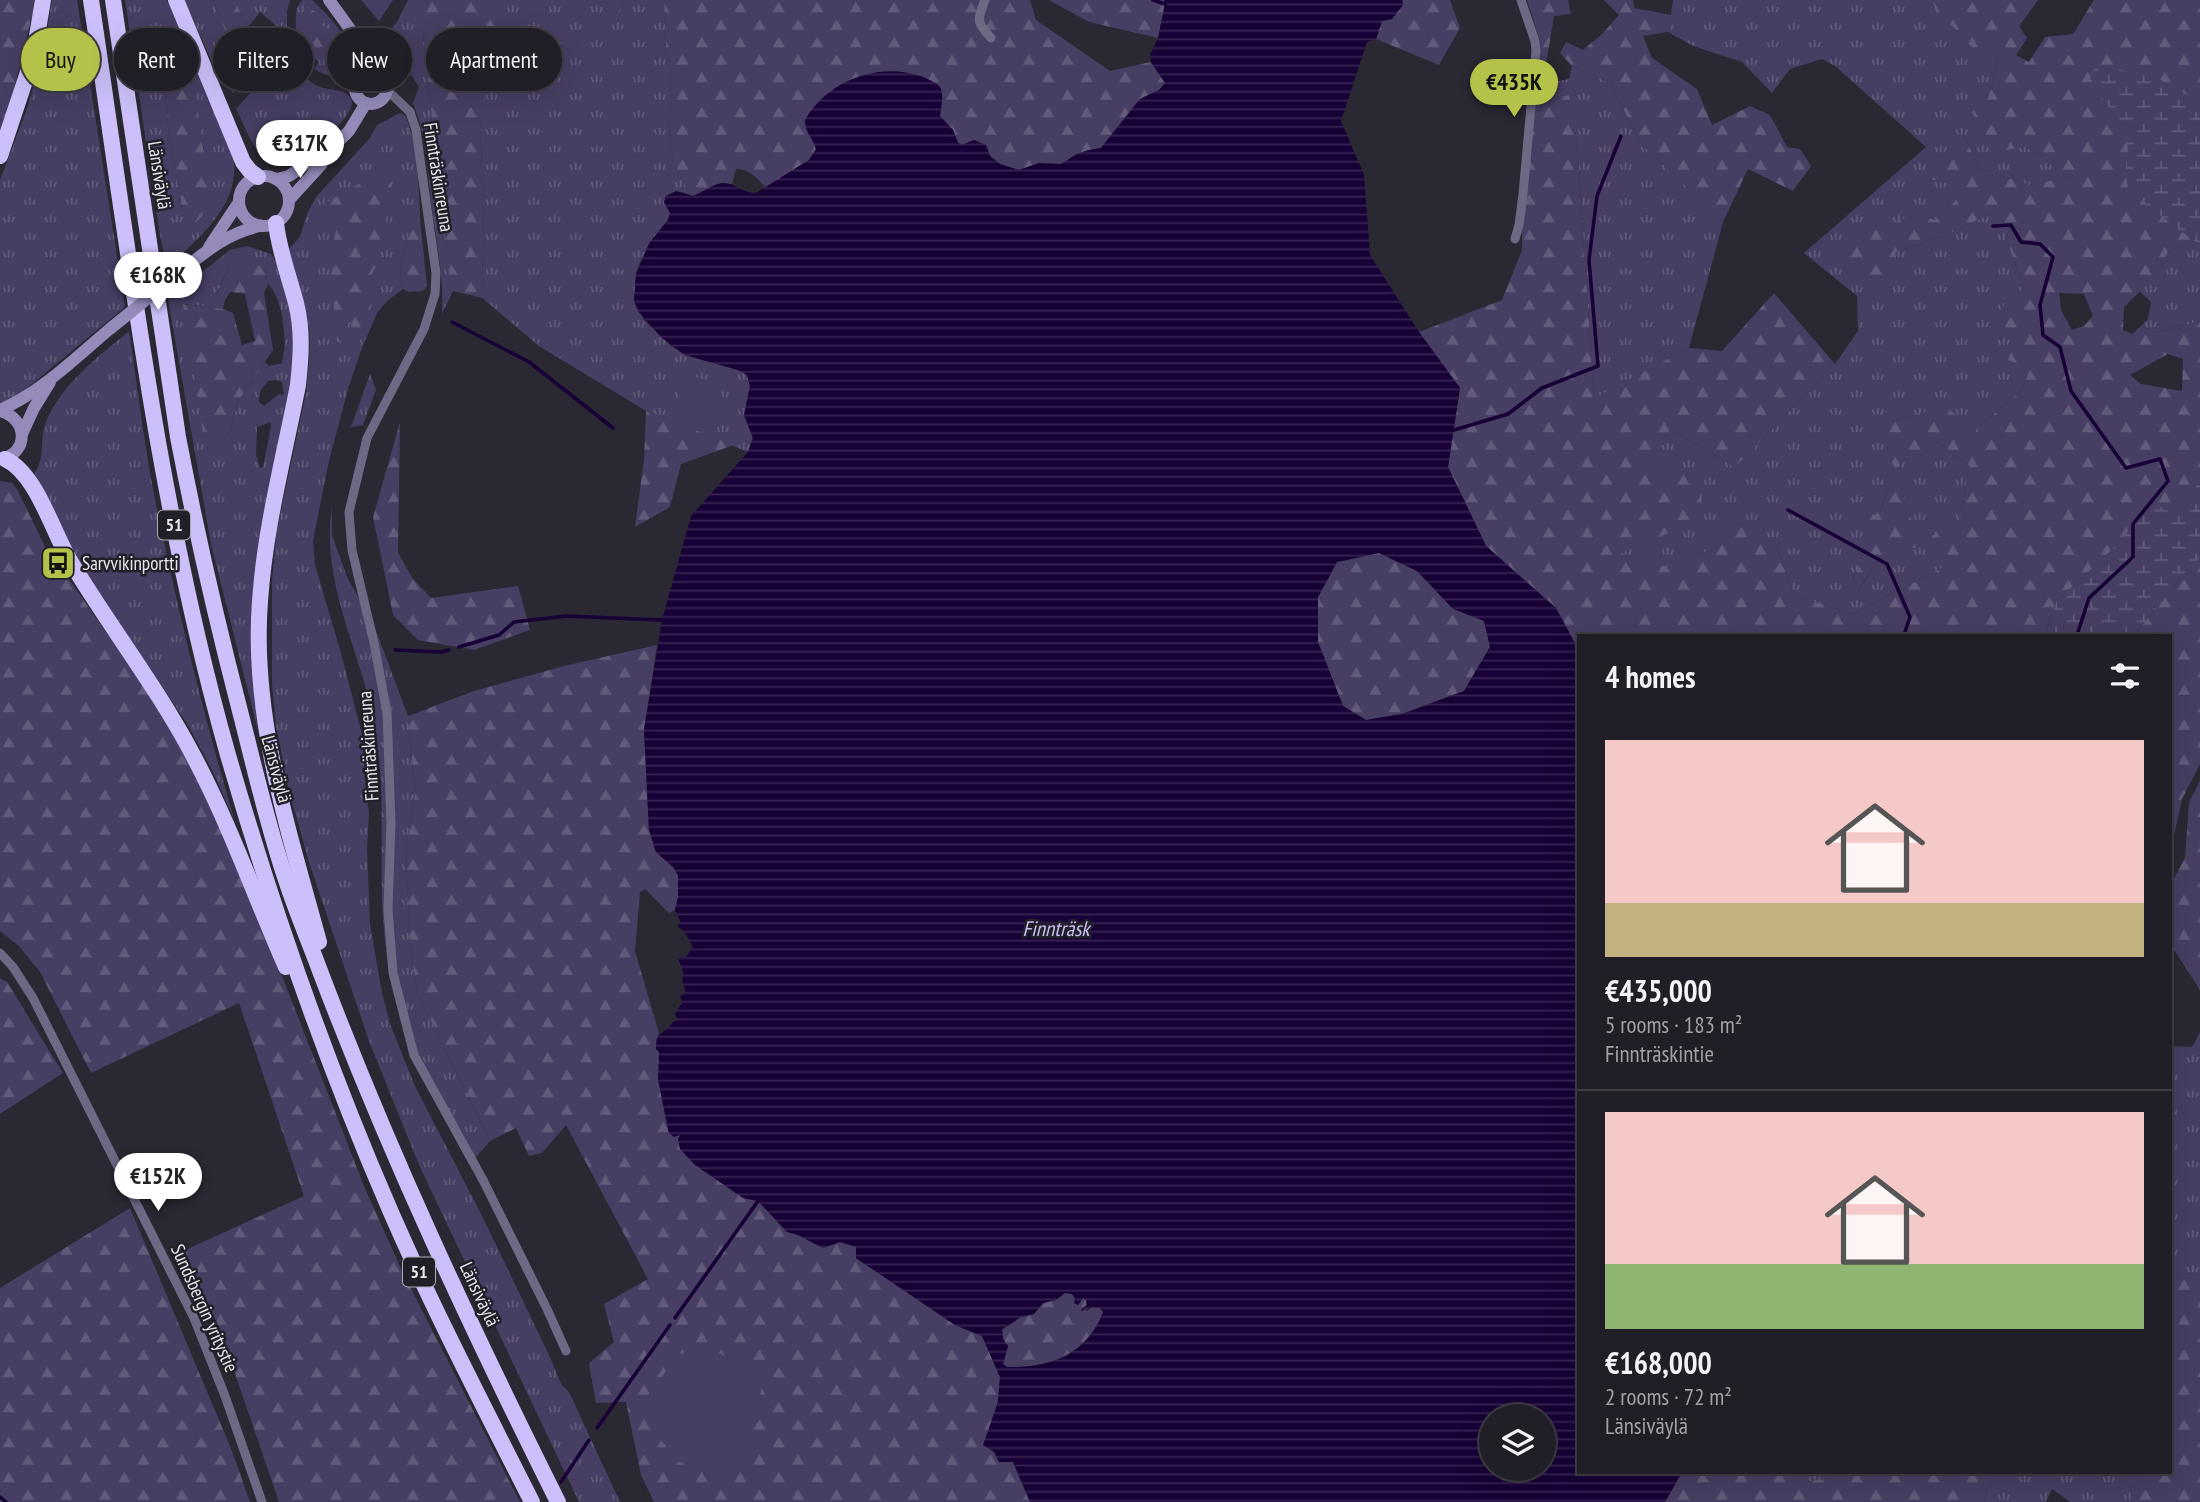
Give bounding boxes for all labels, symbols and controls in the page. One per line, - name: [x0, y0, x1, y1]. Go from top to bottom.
- chip: Buy: [21, 28, 100, 91]
- chip: Rent: [114, 28, 199, 91]
- chip: Filters: [213, 28, 313, 91]
- chip: New: [327, 28, 412, 91]
- chip: Apartment: [426, 28, 562, 91]
- pin: €435K: [1465, 60, 1563, 119]
- text: €435K: [1486, 67, 1542, 96]
- pin: €317K: [251, 120, 349, 180]
- street label: Finnträskinreuna: [419, 121, 459, 233]
- text: €317K: [272, 128, 328, 157]
- street label: Länsiväylä: [143, 139, 177, 211]
- pin: €168K: [109, 252, 207, 312]
- text: €168K: [130, 260, 186, 289]
- road number: 51: [158, 510, 190, 540]
- bus stop icon: Sarvvikinportti: [39, 544, 77, 582]
- place label: Sarvvikinportti: [82, 551, 179, 575]
- text: 4 homes: [1605, 657, 1696, 696]
- icon: filters: [2106, 657, 2144, 695]
- street label: Finnträskinreuna: [352, 690, 384, 802]
- street label: Länsiväylä: [257, 733, 297, 805]
- icon: home: [1812, 785, 1938, 911]
- water label: Finnträsk: [1023, 915, 1092, 942]
- text: €435,000: [1605, 971, 1712, 1010]
- text: 5 rooms · 183 m²: [1605, 1010, 1742, 1039]
- text: Finnträskintie: [1605, 1039, 1714, 1068]
- pin: €152K: [109, 1154, 207, 1213]
- icon: home: [1812, 1157, 1938, 1283]
- text: €152K: [130, 1161, 186, 1190]
- street label: Sundsbergin yritystie: [166, 1240, 244, 1376]
- road number: 51: [403, 1258, 435, 1287]
- street label: Länsiväylä: [455, 1258, 505, 1330]
- text: €168,000: [1605, 1343, 1712, 1382]
- text: 2 rooms · 72 m²: [1605, 1382, 1732, 1411]
- map controls: [1479, 1404, 1556, 1481]
- button: layers: [1479, 1404, 1556, 1481]
- text: Länsiväylä: [1605, 1411, 1688, 1440]

